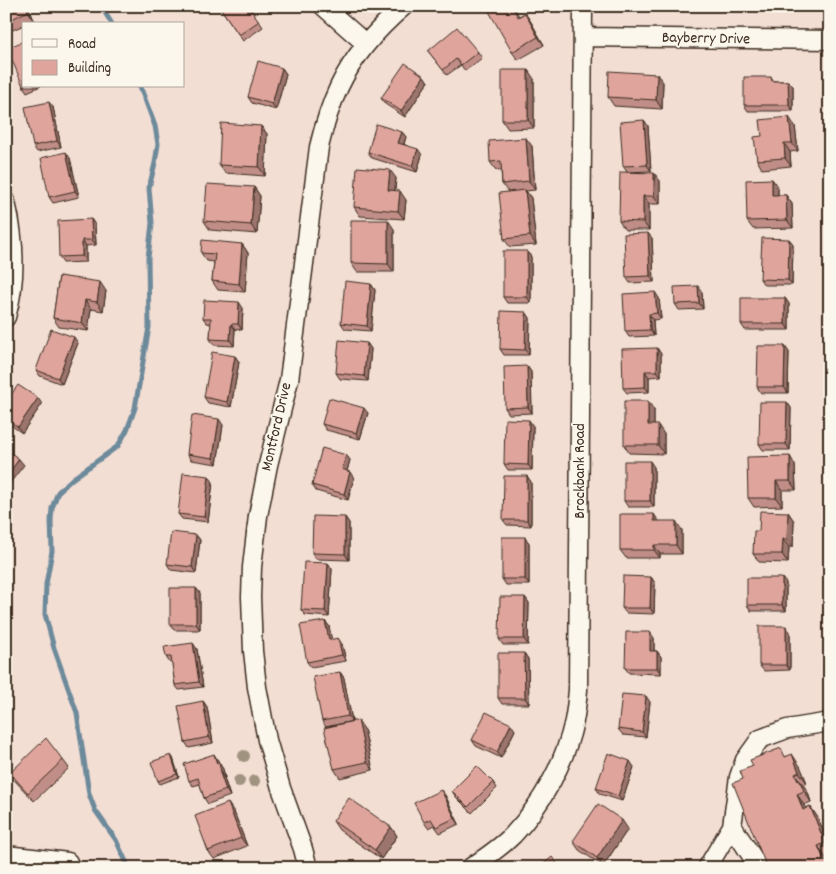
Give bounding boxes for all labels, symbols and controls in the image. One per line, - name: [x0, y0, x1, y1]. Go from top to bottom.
- legend: [22, 22, 185, 88]
- street label: Bayberry Drive: [662, 27, 750, 51]
- text: Road: [68, 34, 96, 56]
- text: Building: [68, 58, 111, 80]
- street label: Montford Drive: [256, 380, 298, 474]
- street label: Brockbank Road: [569, 423, 592, 519]

